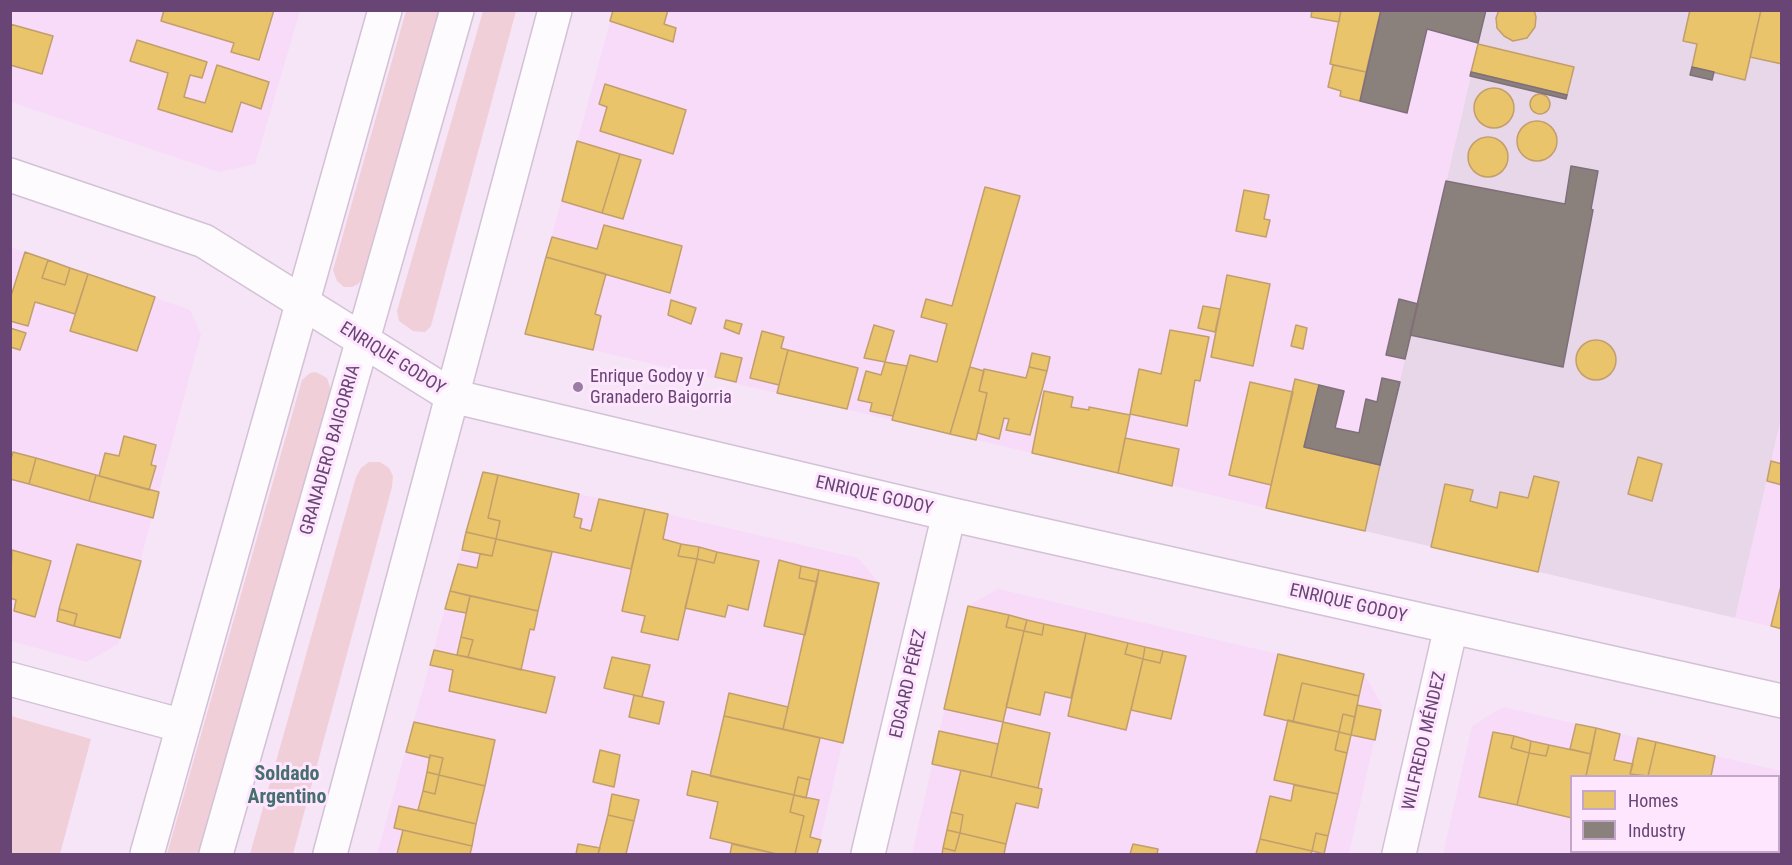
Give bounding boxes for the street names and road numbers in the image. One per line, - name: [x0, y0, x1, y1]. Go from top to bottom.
- street label: ENRIQUE GODOY: [335, 318, 449, 400]
- street label: GRANADERO BAIGORRIA: [296, 362, 366, 538]
- street label: ENRIQUE GODOY: [813, 472, 935, 520]
- street label: ENRIQUE GODOY: [1287, 580, 1409, 628]
- street label: EDGARD PÉREZ: [886, 627, 932, 741]
- street label: WILFREDO MÉNDEZ: [1399, 670, 1451, 812]

